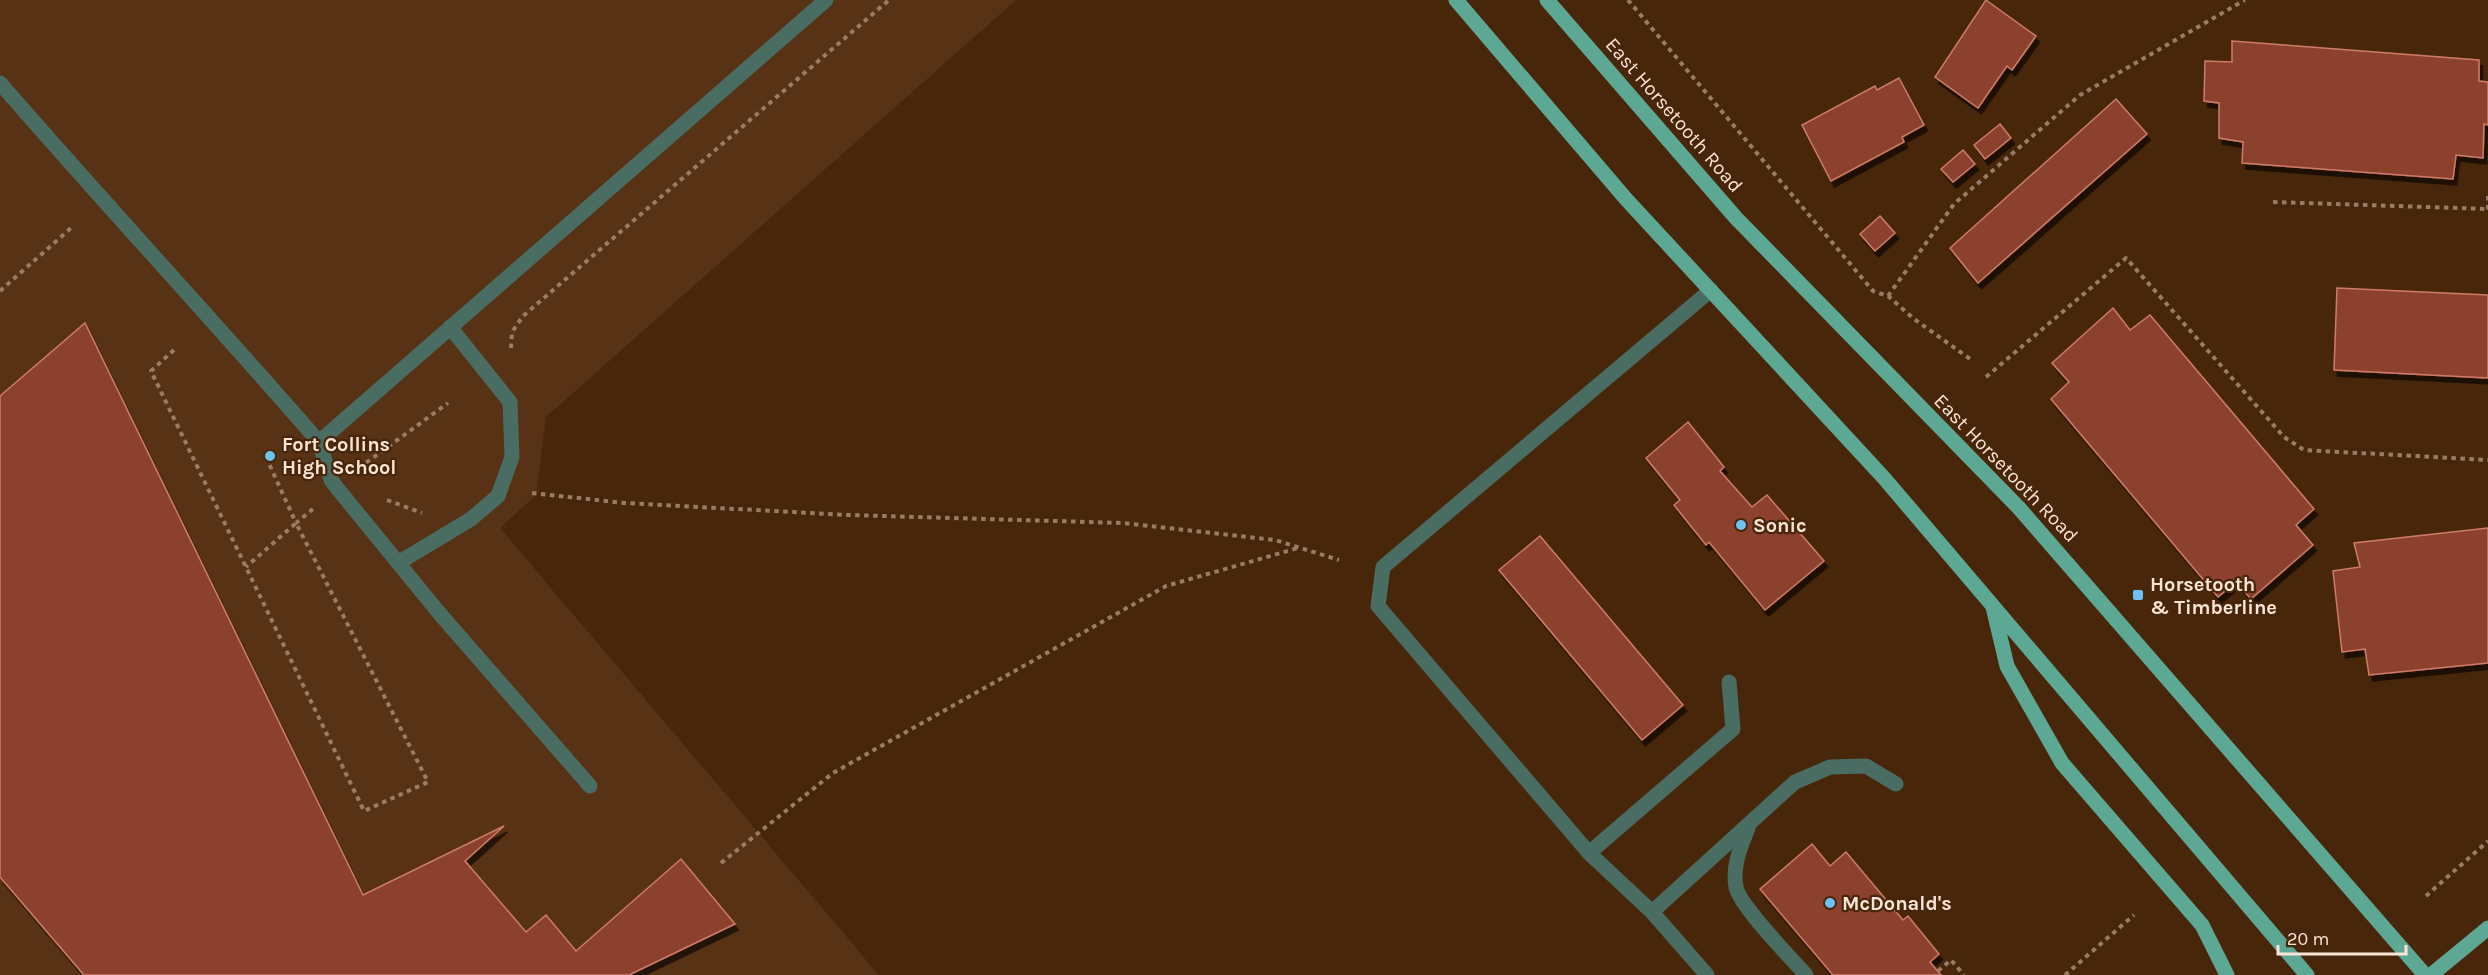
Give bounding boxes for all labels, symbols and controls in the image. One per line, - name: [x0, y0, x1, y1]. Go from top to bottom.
- street label: East Horsetooth Road: [1601, 33, 1747, 197]
- street label: East Horsetooth Road: [1929, 389, 2083, 547]
- place label: Fort Collins High School: [282, 433, 396, 479]
- marker: Fort Collins High School: [263, 449, 277, 463]
- place label: Sonic: [1753, 514, 1807, 537]
- marker: Sonic: [1734, 518, 1748, 532]
- place label: Horsetooth & Timberline: [2150, 573, 2277, 619]
- marker: Horsetooth & Timberline: [2131, 588, 2145, 602]
- place label: McDonald's: [1842, 892, 1952, 915]
- marker: McDonald's: [1823, 896, 1837, 910]
- scale bar: [2278, 918, 2406, 956]
- text: 20 m: [2287, 928, 2329, 950]

